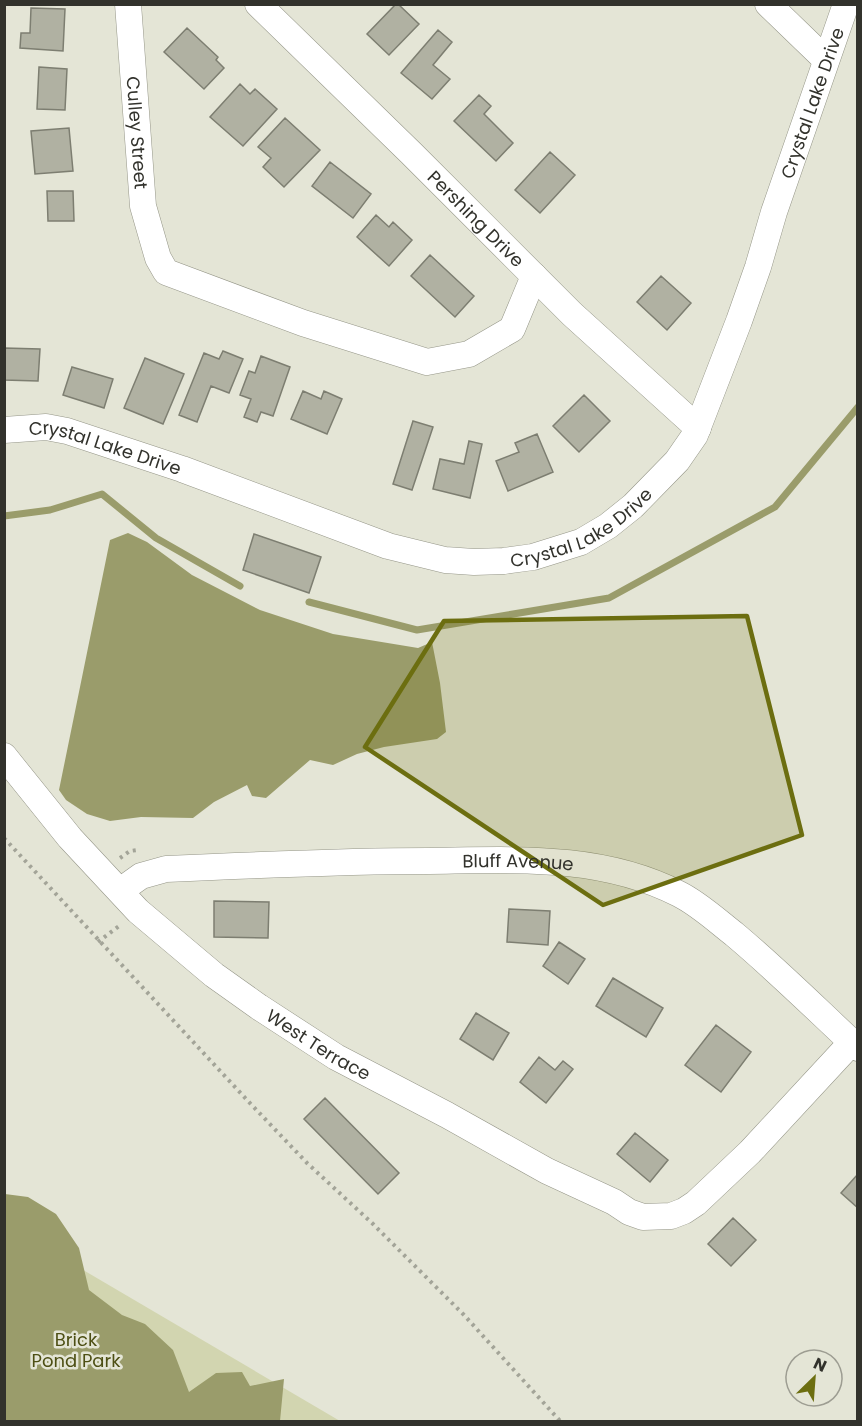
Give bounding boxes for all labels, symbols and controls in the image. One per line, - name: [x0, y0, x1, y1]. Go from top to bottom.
- street label: Crystal Lake Drive: [774, 24, 850, 182]
- street label: Culley Street: [121, 75, 154, 190]
- street label: Pershing Drive: [422, 164, 530, 272]
- street label: Crystal Lake Drive: [28, 414, 185, 480]
- street label: Crystal Lake Drive: [509, 482, 657, 573]
- street label: Bluff Avenue: [462, 848, 575, 876]
- street label: West Terrace: [262, 1003, 375, 1086]
- park label: Brick Pond Park: [31, 1327, 121, 1373]
- north arrow: [784, 1348, 844, 1408]
- text: N: [810, 1352, 830, 1378]

